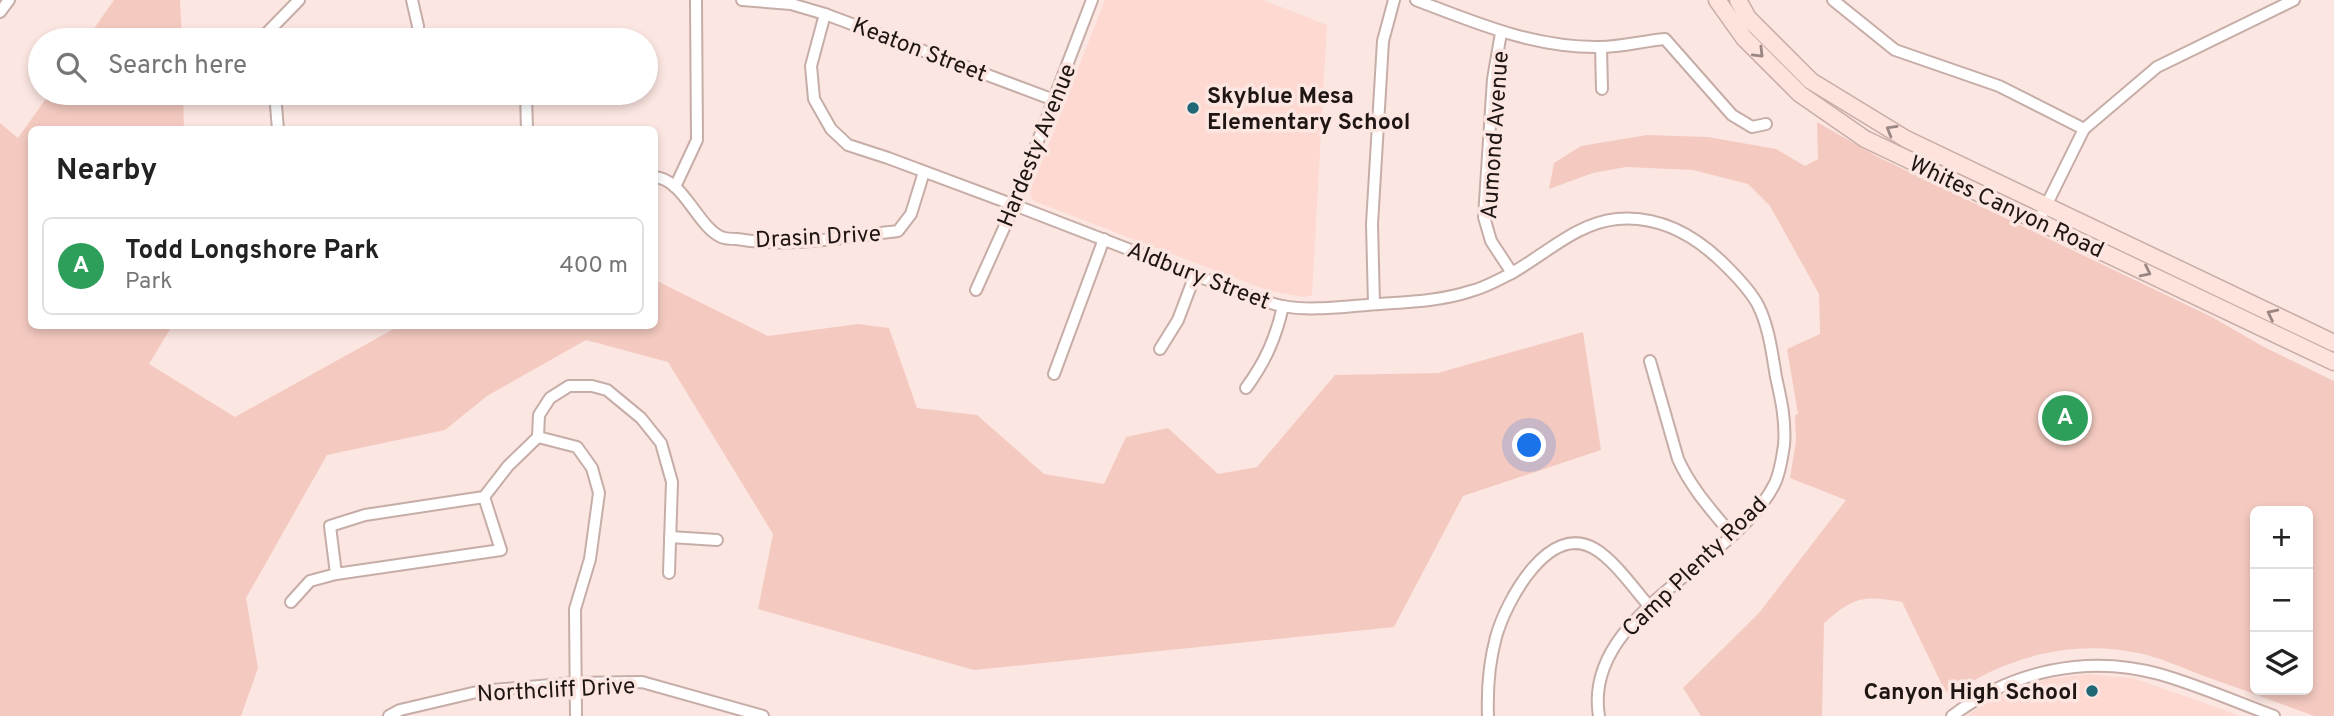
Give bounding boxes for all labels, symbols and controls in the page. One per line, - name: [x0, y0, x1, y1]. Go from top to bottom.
- street label: Keaton Street: [848, 12, 990, 90]
- search box: [28, 28, 658, 105]
- one-way arrow: [1751, 45, 1764, 58]
- icon: search: [52, 48, 90, 86]
- text: Search here: [108, 50, 247, 83]
- street label: Aumond Avenue: [1476, 50, 1517, 220]
- street label: Hardesty Avenue: [992, 60, 1084, 232]
- place label: Skyblue Mesa Elementary School: [1207, 83, 1411, 138]
- marker: Skyblue Mesa Elementary School: [1185, 100, 1201, 116]
- one-way arrow: [1886, 125, 1898, 138]
- street label: Whites Canyon Road: [1904, 150, 2108, 266]
- text: Nearby: [56, 153, 157, 190]
- street label: Drasin Drive: [755, 221, 882, 256]
- text: Todd Longshore Park: [125, 235, 379, 268]
- street label: Aldbury Street: [1123, 237, 1274, 318]
- text: A: [73, 252, 89, 281]
- text: 400 m: [559, 252, 628, 281]
- one-way arrow: [2139, 264, 2151, 278]
- text: Park: [125, 268, 172, 297]
- one-way arrow: [2267, 308, 2280, 322]
- pin: A: [2042, 392, 2088, 444]
- your location: [1512, 428, 1546, 462]
- street label: Camp Plenty Road: [1617, 491, 1774, 644]
- map controls: [2250, 506, 2313, 695]
- button: +: [2250, 506, 2313, 569]
- button: −: [2250, 569, 2313, 632]
- button: layers: [2250, 632, 2313, 695]
- street label: Northcliff Drive: [476, 673, 636, 710]
- place label: Canyon High School: [1863, 679, 2078, 708]
- marker: Canyon High School: [2084, 683, 2100, 699]

